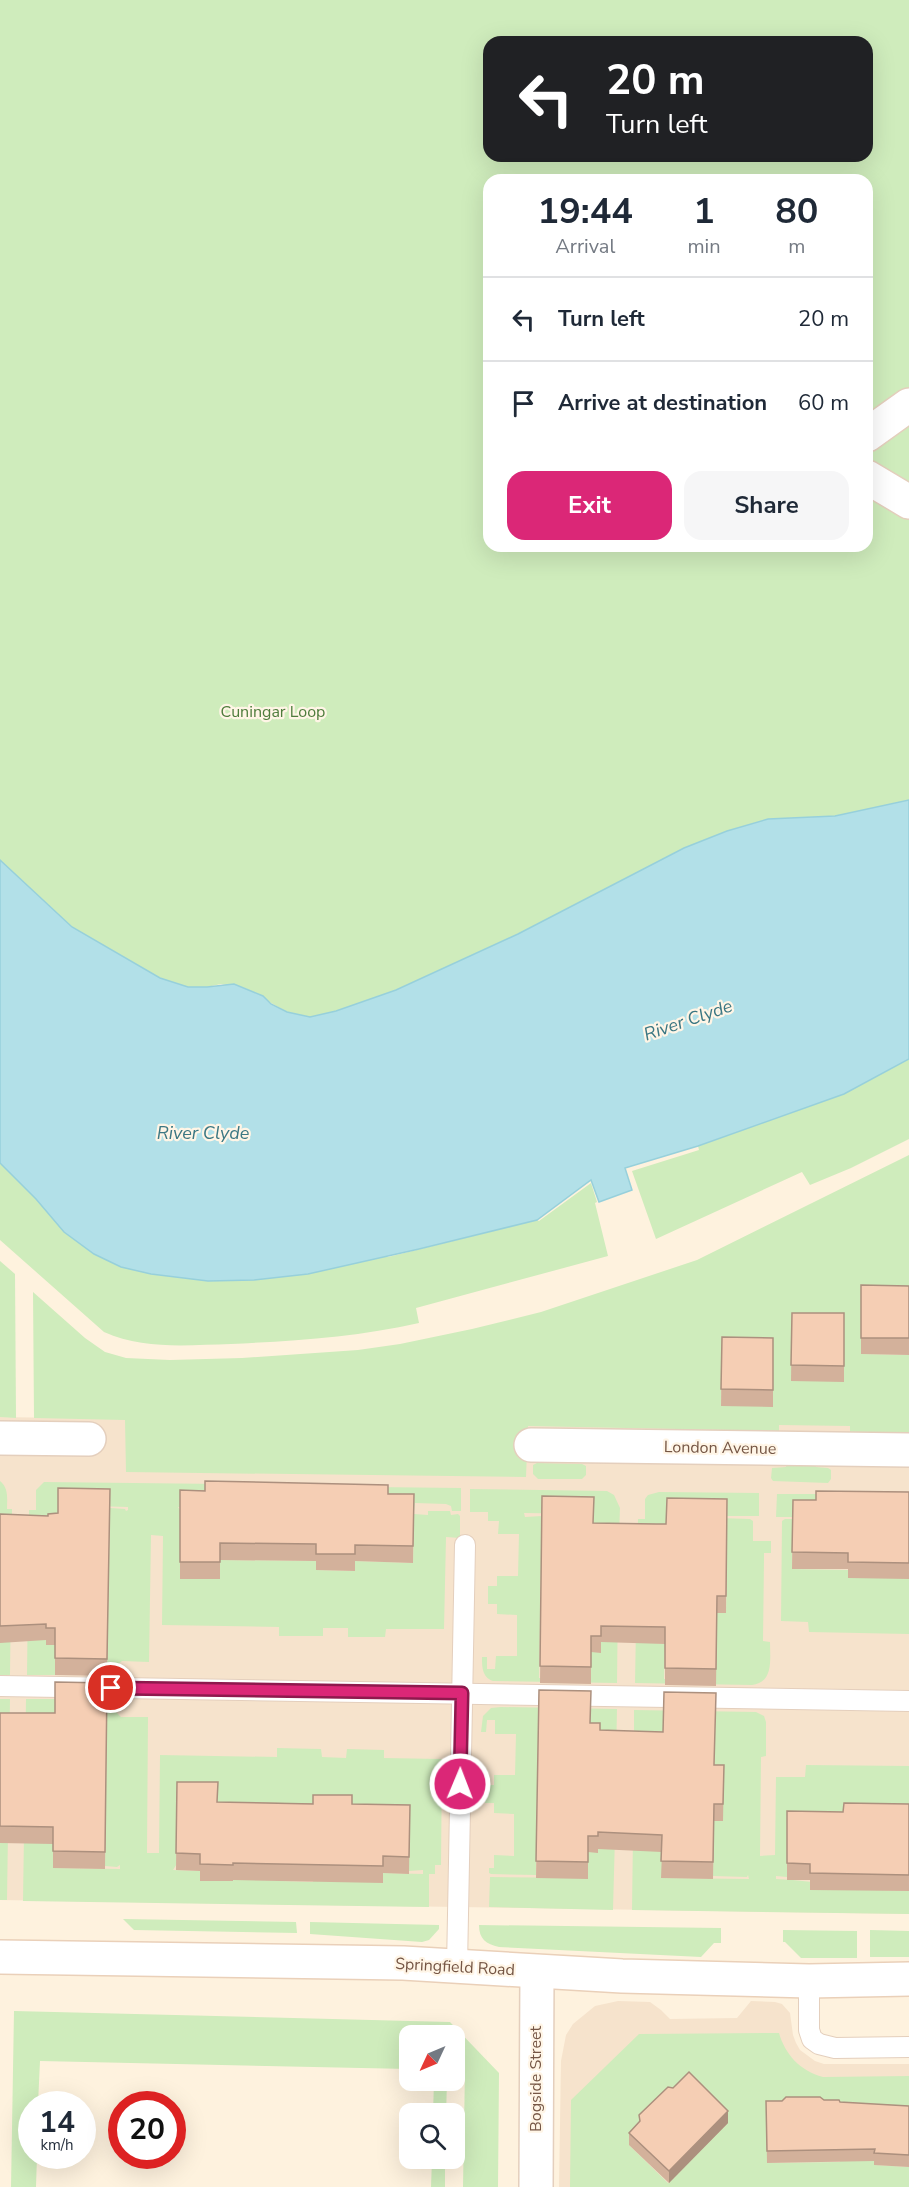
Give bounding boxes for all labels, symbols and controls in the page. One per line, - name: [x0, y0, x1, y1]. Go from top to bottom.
- text: 20 m: [606, 52, 705, 109]
- icon: left: [507, 60, 585, 138]
- text: Turn left: [606, 106, 707, 143]
- text: 19:44: [538, 187, 633, 236]
- text: 1: [693, 187, 715, 236]
- text: 80: [775, 187, 818, 236]
- text: Arrival: [555, 233, 615, 260]
- text: min: [687, 233, 721, 260]
- text: m: [788, 233, 805, 260]
- icon: left: [507, 303, 540, 336]
- text: Turn left: [558, 304, 645, 334]
- text: 20 m: [798, 304, 849, 334]
- icon: arrive: [507, 387, 540, 420]
- text: Arrive at destination: [558, 388, 767, 418]
- text: 60 m: [798, 388, 849, 418]
- button: Exit: [507, 471, 672, 540]
- button: Share: [684, 471, 849, 540]
- park label: Cuningar Loop: [221, 701, 325, 723]
- water label: River Clyde: [640, 993, 736, 1046]
- water label: River Clyde: [157, 1121, 250, 1145]
- street label: London Avenue: [664, 1436, 776, 1460]
- pin: [85, 1662, 136, 1713]
- icon: arrive: [94, 1671, 127, 1704]
- position arrow: [428, 1752, 492, 1816]
- street label: Springfield Road: [395, 1953, 515, 1981]
- north arrow: [399, 2025, 465, 2091]
- map controls: [399, 2025, 465, 2169]
- street label: Bogside Street: [525, 2026, 547, 2132]
- speed limit sign: 20: [108, 2091, 186, 2169]
- text: 14: [39, 2102, 75, 2143]
- button: search: [399, 2103, 465, 2169]
- text: km/h: [40, 2135, 74, 2155]

